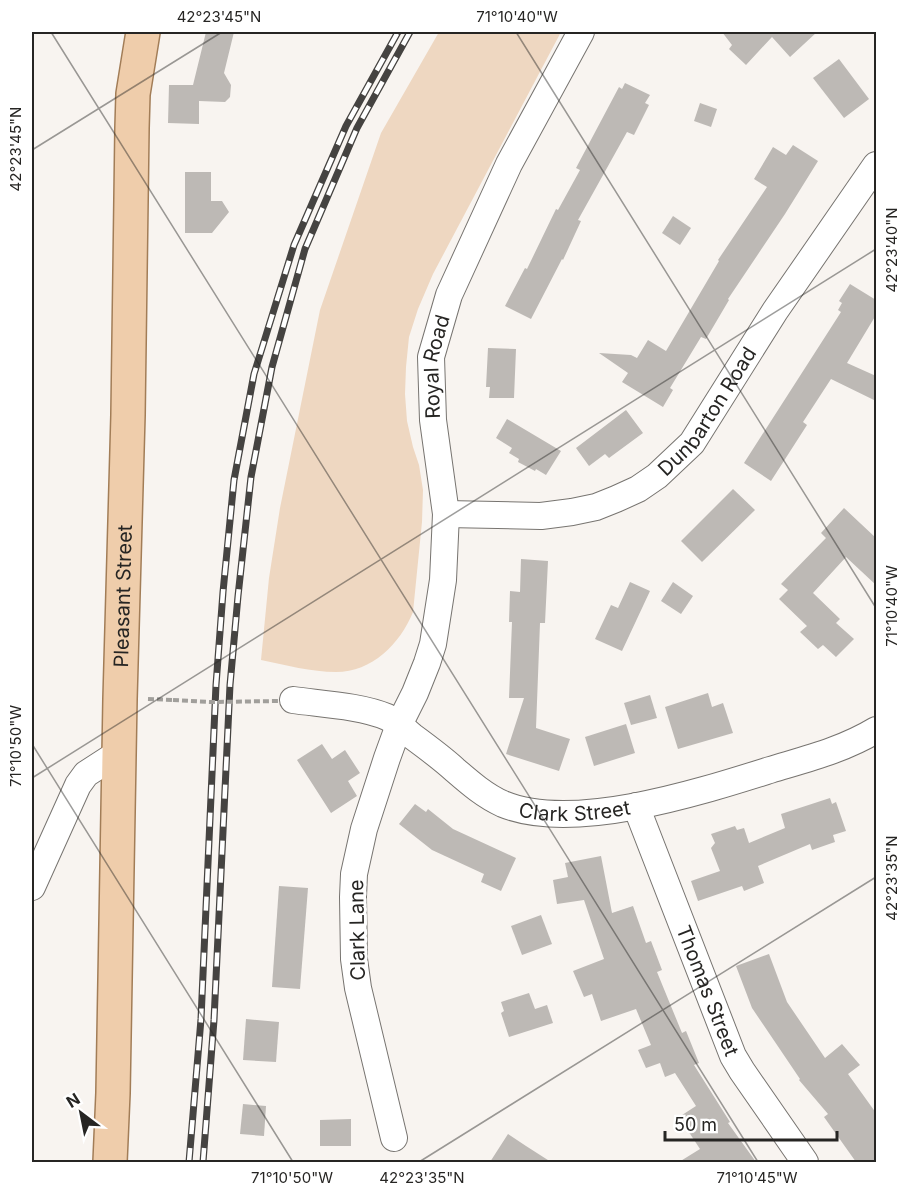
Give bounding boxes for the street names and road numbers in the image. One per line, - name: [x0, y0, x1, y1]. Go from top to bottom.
- street label: Royal Road: [418, 312, 455, 419]
- street label: Dunbarton Road: [653, 342, 761, 481]
- street label: Pleasant Street: [109, 524, 137, 668]
- street label: Clark Street: [517, 795, 633, 826]
- street label: Clark Lane: [344, 879, 370, 981]
- street label: Thomas Street: [671, 922, 744, 1060]

